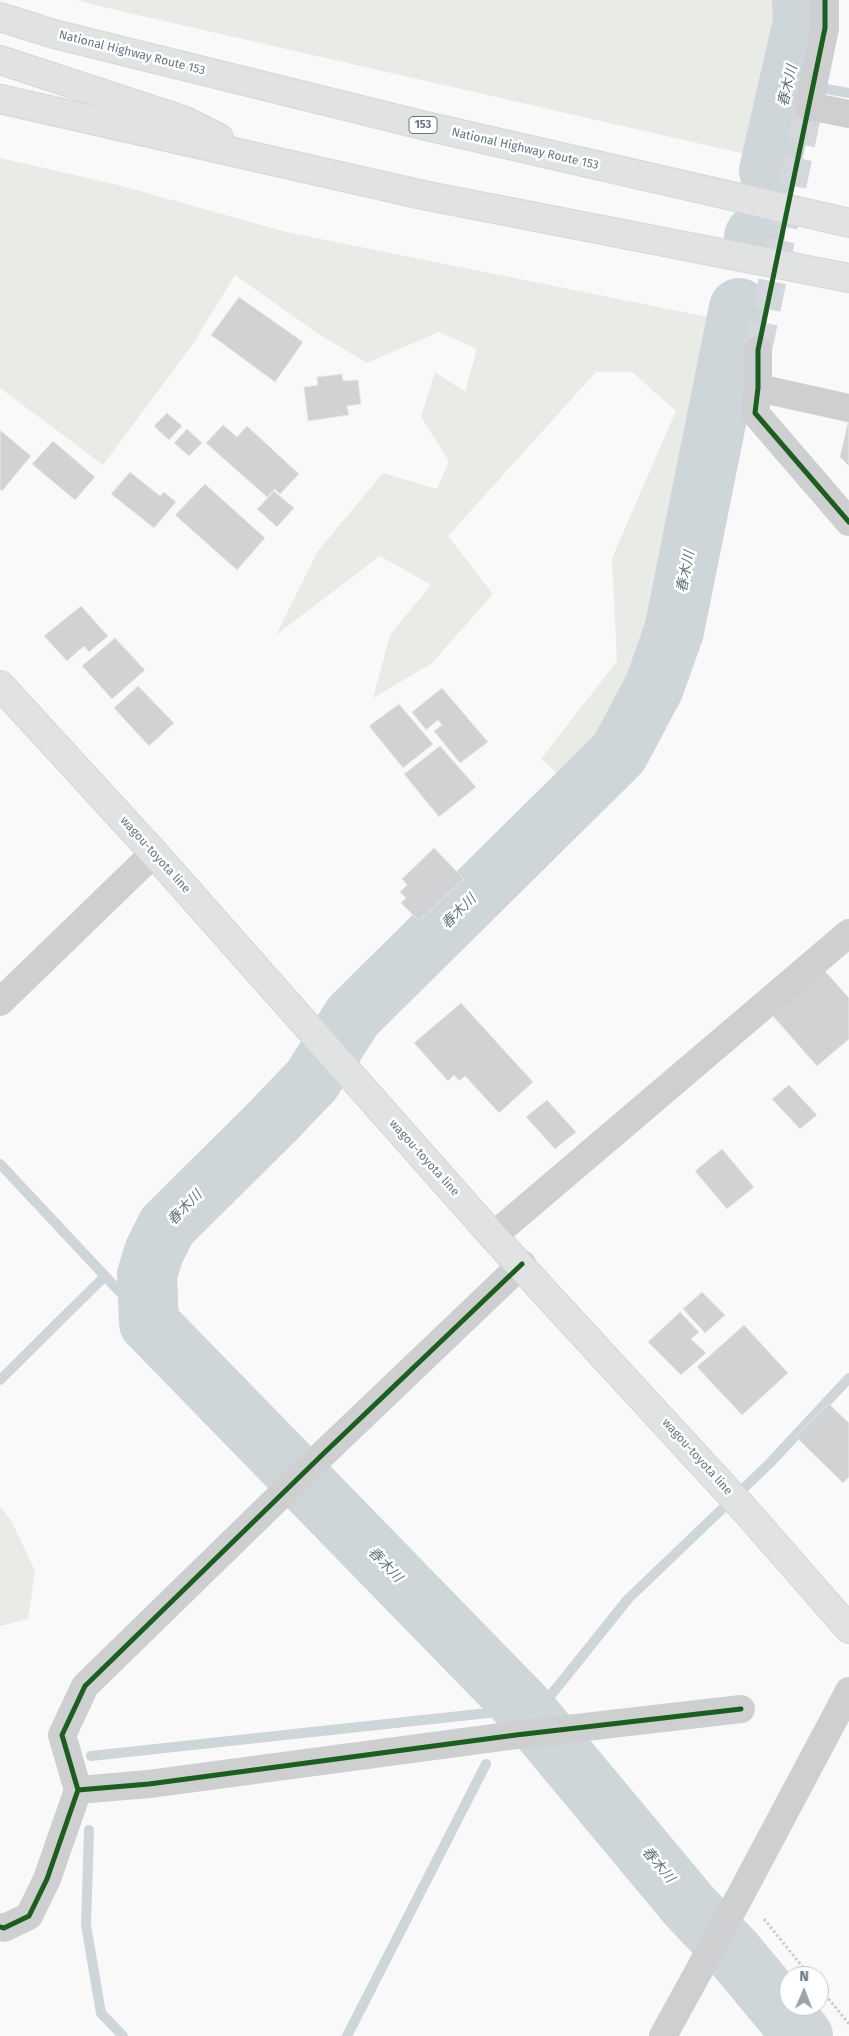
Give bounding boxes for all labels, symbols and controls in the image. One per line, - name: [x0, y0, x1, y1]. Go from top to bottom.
- street label: National Highway Route 153: [57, 28, 207, 78]
- water label: 春木川: [775, 64, 801, 108]
- road number: 153: [409, 116, 437, 134]
- street label: National Highway Route 153: [450, 125, 600, 173]
- water label: 春木川: [674, 550, 698, 594]
- street label: wagou-toyota line: [117, 814, 193, 896]
- water label: 春木川: [438, 891, 480, 933]
- street label: wagou-toyota line: [386, 1117, 462, 1199]
- water label: 春木川: [164, 1187, 206, 1229]
- street label: wagou-toyota line: [659, 1416, 735, 1498]
- water label: 春木川: [364, 1544, 406, 1586]
- water label: 春木川: [638, 1844, 678, 1886]
- north arrow: [779, 1966, 829, 2016]
- text: N: [799, 1968, 809, 1985]

